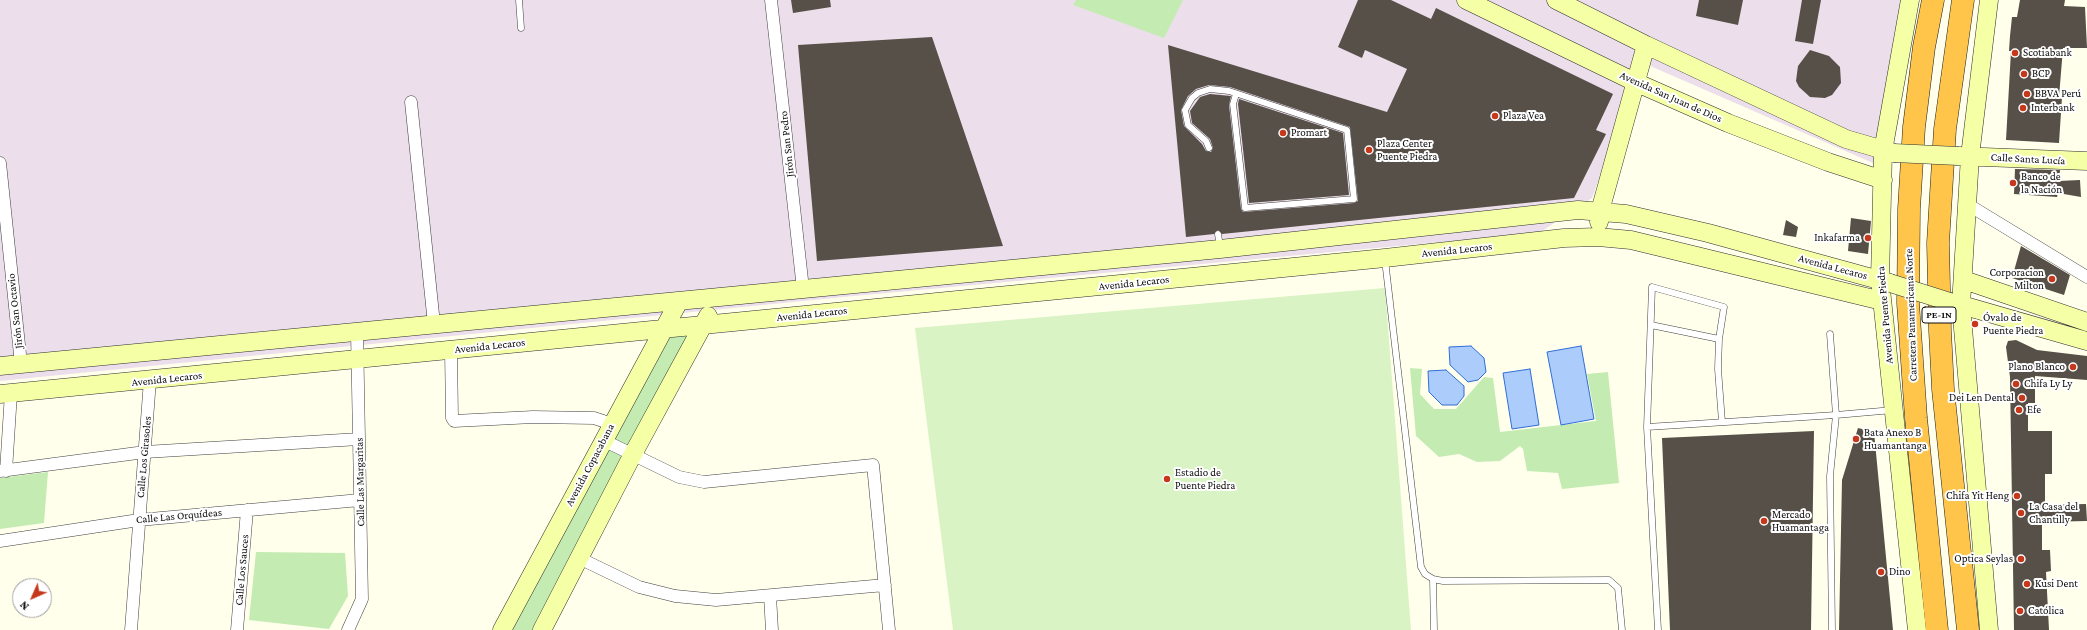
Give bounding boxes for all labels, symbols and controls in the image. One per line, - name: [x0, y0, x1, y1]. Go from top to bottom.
- place label: Scotiabank: [2023, 46, 2072, 60]
- marker: Scotiabank: [2010, 48, 2020, 58]
- place label: BCP: [2032, 67, 2050, 81]
- street label: Avenida San Juan de Dios: [1618, 68, 1724, 126]
- marker: BCP: [2019, 69, 2029, 79]
- place label: BBVA Perú: [2035, 87, 2081, 101]
- marker: BBVA Perú: [2022, 89, 2032, 99]
- place label: Interbank: [2031, 101, 2074, 115]
- marker: Interbank: [2018, 103, 2028, 113]
- place label: Plaza Vea: [1503, 109, 1544, 123]
- street label: Jirón San Pedro: [777, 110, 797, 178]
- marker: Plaza Vea: [1490, 111, 1500, 121]
- place label: Promart: [1291, 126, 1327, 140]
- marker: Promart: [1278, 128, 1288, 138]
- place label: Plaza Center Puente Piedra: [1377, 137, 1437, 163]
- marker: Plaza Center Puente Piedra: [1364, 145, 1374, 155]
- street label: Calle Santa Lucía: [1990, 150, 2066, 168]
- place label: Banco de la Nación: [2021, 170, 2062, 196]
- marker: Banco de la Nación: [2008, 178, 2018, 188]
- place label: Inkafarma: [1814, 231, 1860, 245]
- marker: Inkafarma: [1863, 233, 1873, 243]
- street label: Avenida Lecaros: [1421, 240, 1493, 260]
- street label: Carretera Panamericana Norte: [1902, 248, 1920, 382]
- street label: Avenida Lecaros: [1797, 251, 1869, 283]
- street label: Avenida Puente Piedra: [1874, 266, 1896, 364]
- place label: Corporacion Milton: [1989, 266, 2044, 292]
- street label: Jirón San Octavio: [4, 273, 26, 349]
- street label: Avenida Lecaros: [1098, 273, 1170, 293]
- marker: Corporacion Milton: [2047, 274, 2057, 284]
- street label: Avenida Lecaros: [776, 304, 848, 324]
- road number: PE-1N: [1922, 307, 1956, 323]
- place label: Óvalo de Puente Piedra: [1983, 311, 2043, 337]
- marker: Óvalo de Puente Piedra: [1970, 319, 1980, 329]
- street label: Avenida Lecaros: [454, 336, 526, 356]
- place label: Plano Blanco: [2008, 360, 2065, 374]
- marker: Plano Blanco: [2068, 362, 2078, 372]
- street label: Avenida Lecaros: [131, 369, 203, 389]
- place label: Chifa Ly Ly: [2024, 377, 2072, 391]
- marker: Chifa Ly Ly: [2011, 379, 2021, 389]
- place label: Dei Len Dental: [1949, 391, 2014, 405]
- marker: Dei Len Dental: [2017, 393, 2027, 403]
- place label: Efe: [2027, 403, 2041, 417]
- marker: Efe: [2014, 405, 2024, 415]
- street label: Calle Los Girasoles: [134, 416, 154, 498]
- street label: Avenida Copacabana: [563, 421, 617, 509]
- place label: Bata Anexo B Huamantanga: [1864, 426, 1927, 452]
- marker: Bata Anexo B Huamantanga: [1851, 434, 1861, 444]
- street label: Calle Las Margaritas: [353, 437, 367, 527]
- place label: Estadio de Puente Piedra: [1175, 466, 1235, 492]
- marker: Estadio de Puente Piedra: [1162, 474, 1172, 484]
- place label: Chifa Yit Heng: [1946, 489, 2009, 503]
- marker: Chifa Yit Heng: [2012, 491, 2022, 501]
- place label: La Casa del Chantilly: [2029, 500, 2078, 526]
- street label: Calle Las Orquídeas: [135, 506, 223, 526]
- place label: Mercado Huamantaga: [1772, 508, 1829, 534]
- marker: La Casa del Chantilly: [2016, 508, 2026, 518]
- marker: Mercado Huamantaga: [1759, 516, 1769, 526]
- street label: Calle Los Sauces: [232, 534, 252, 606]
- place label: Optica Seylas: [1954, 552, 2013, 566]
- marker: Optica Seylas: [2016, 554, 2026, 564]
- place label: Dino: [1889, 565, 1911, 579]
- marker: Dino: [1876, 567, 1886, 577]
- place label: Kusi Dent: [2035, 577, 2078, 591]
- north arrow: [12, 578, 52, 618]
- marker: Kusi Dent: [2022, 579, 2032, 589]
- text: N: [17, 599, 31, 613]
- place label: Católica: [2028, 604, 2064, 618]
- marker: Católica: [2015, 606, 2025, 616]

